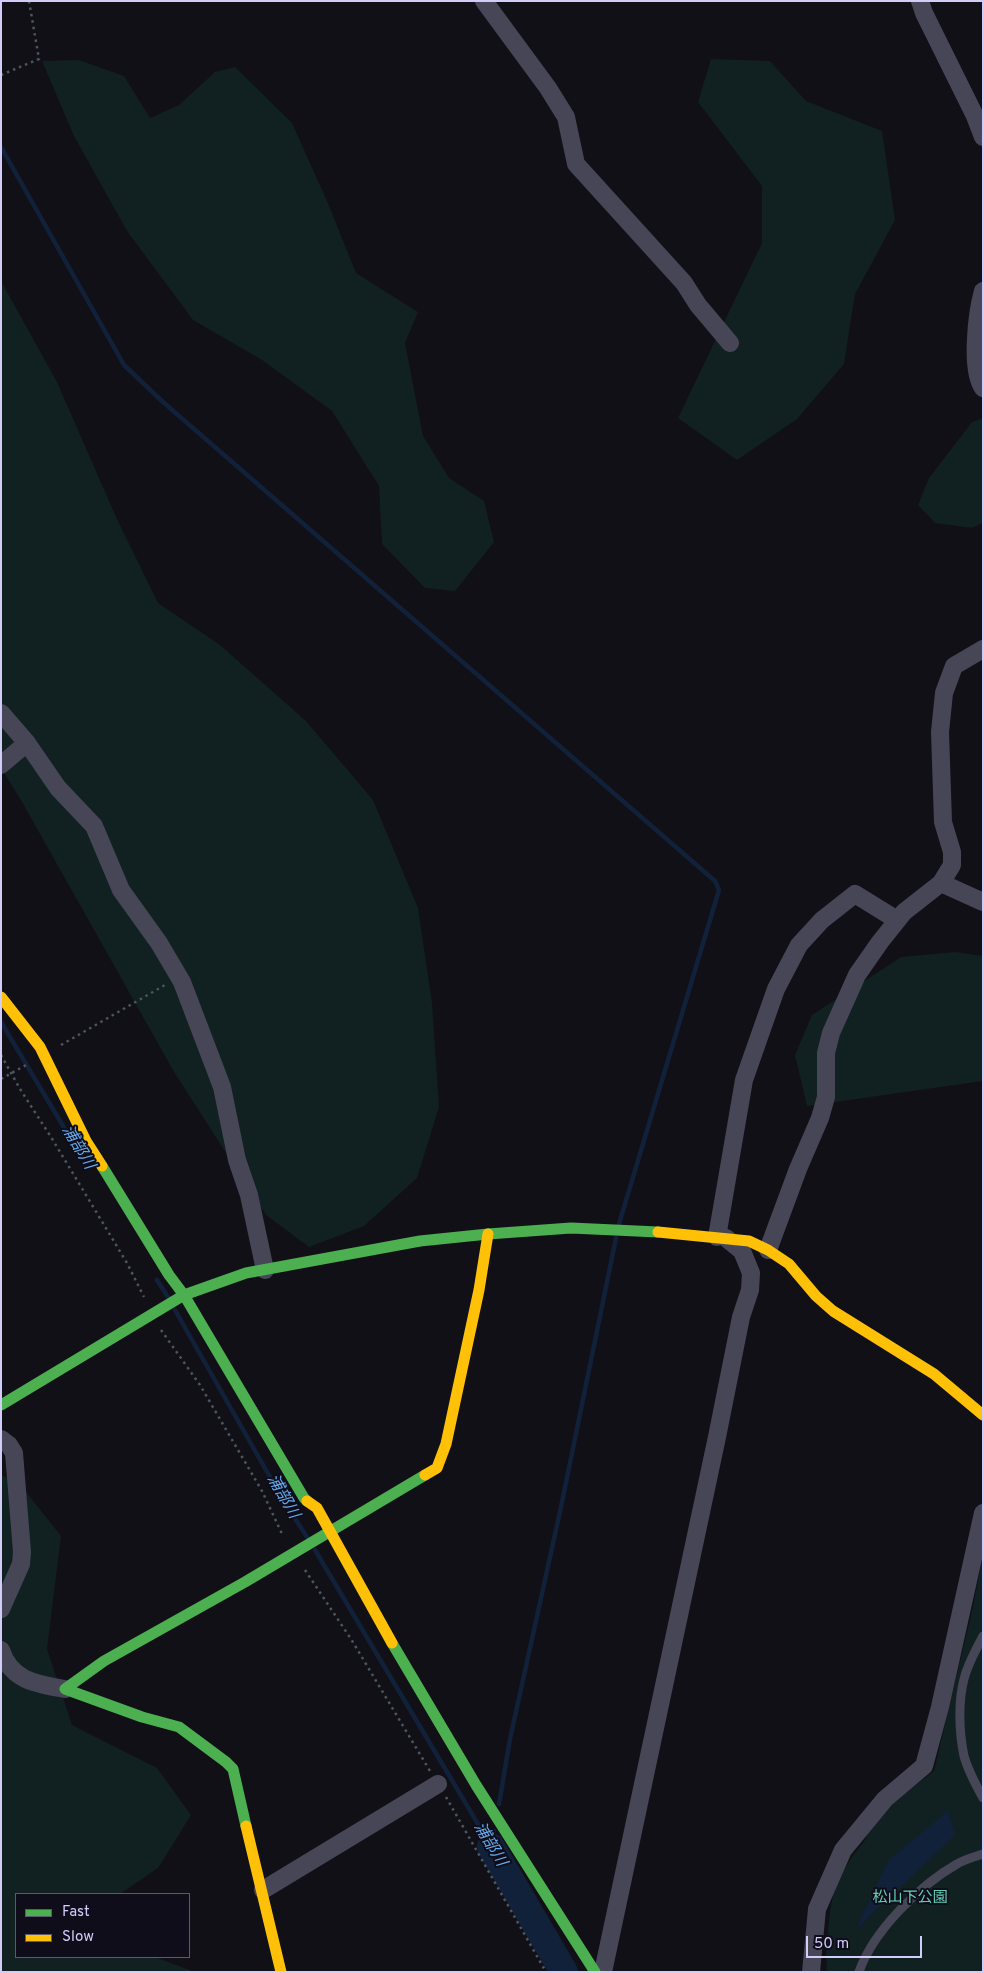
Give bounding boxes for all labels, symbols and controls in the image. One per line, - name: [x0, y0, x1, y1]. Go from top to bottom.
- water label: 浦部川: [56, 1122, 98, 1174]
- water label: 浦部川: [262, 1471, 302, 1523]
- water label: 浦部川: [468, 1819, 510, 1871]
- park label: 松山下公園: [873, 1890, 947, 1908]
- legend: [15, 1893, 190, 1958]
- text: Fast: [62, 1903, 90, 1922]
- scale bar: [809, 1926, 925, 1958]
- text: Slow: [62, 1928, 94, 1947]
- text: 50 m: [814, 1935, 849, 1954]

